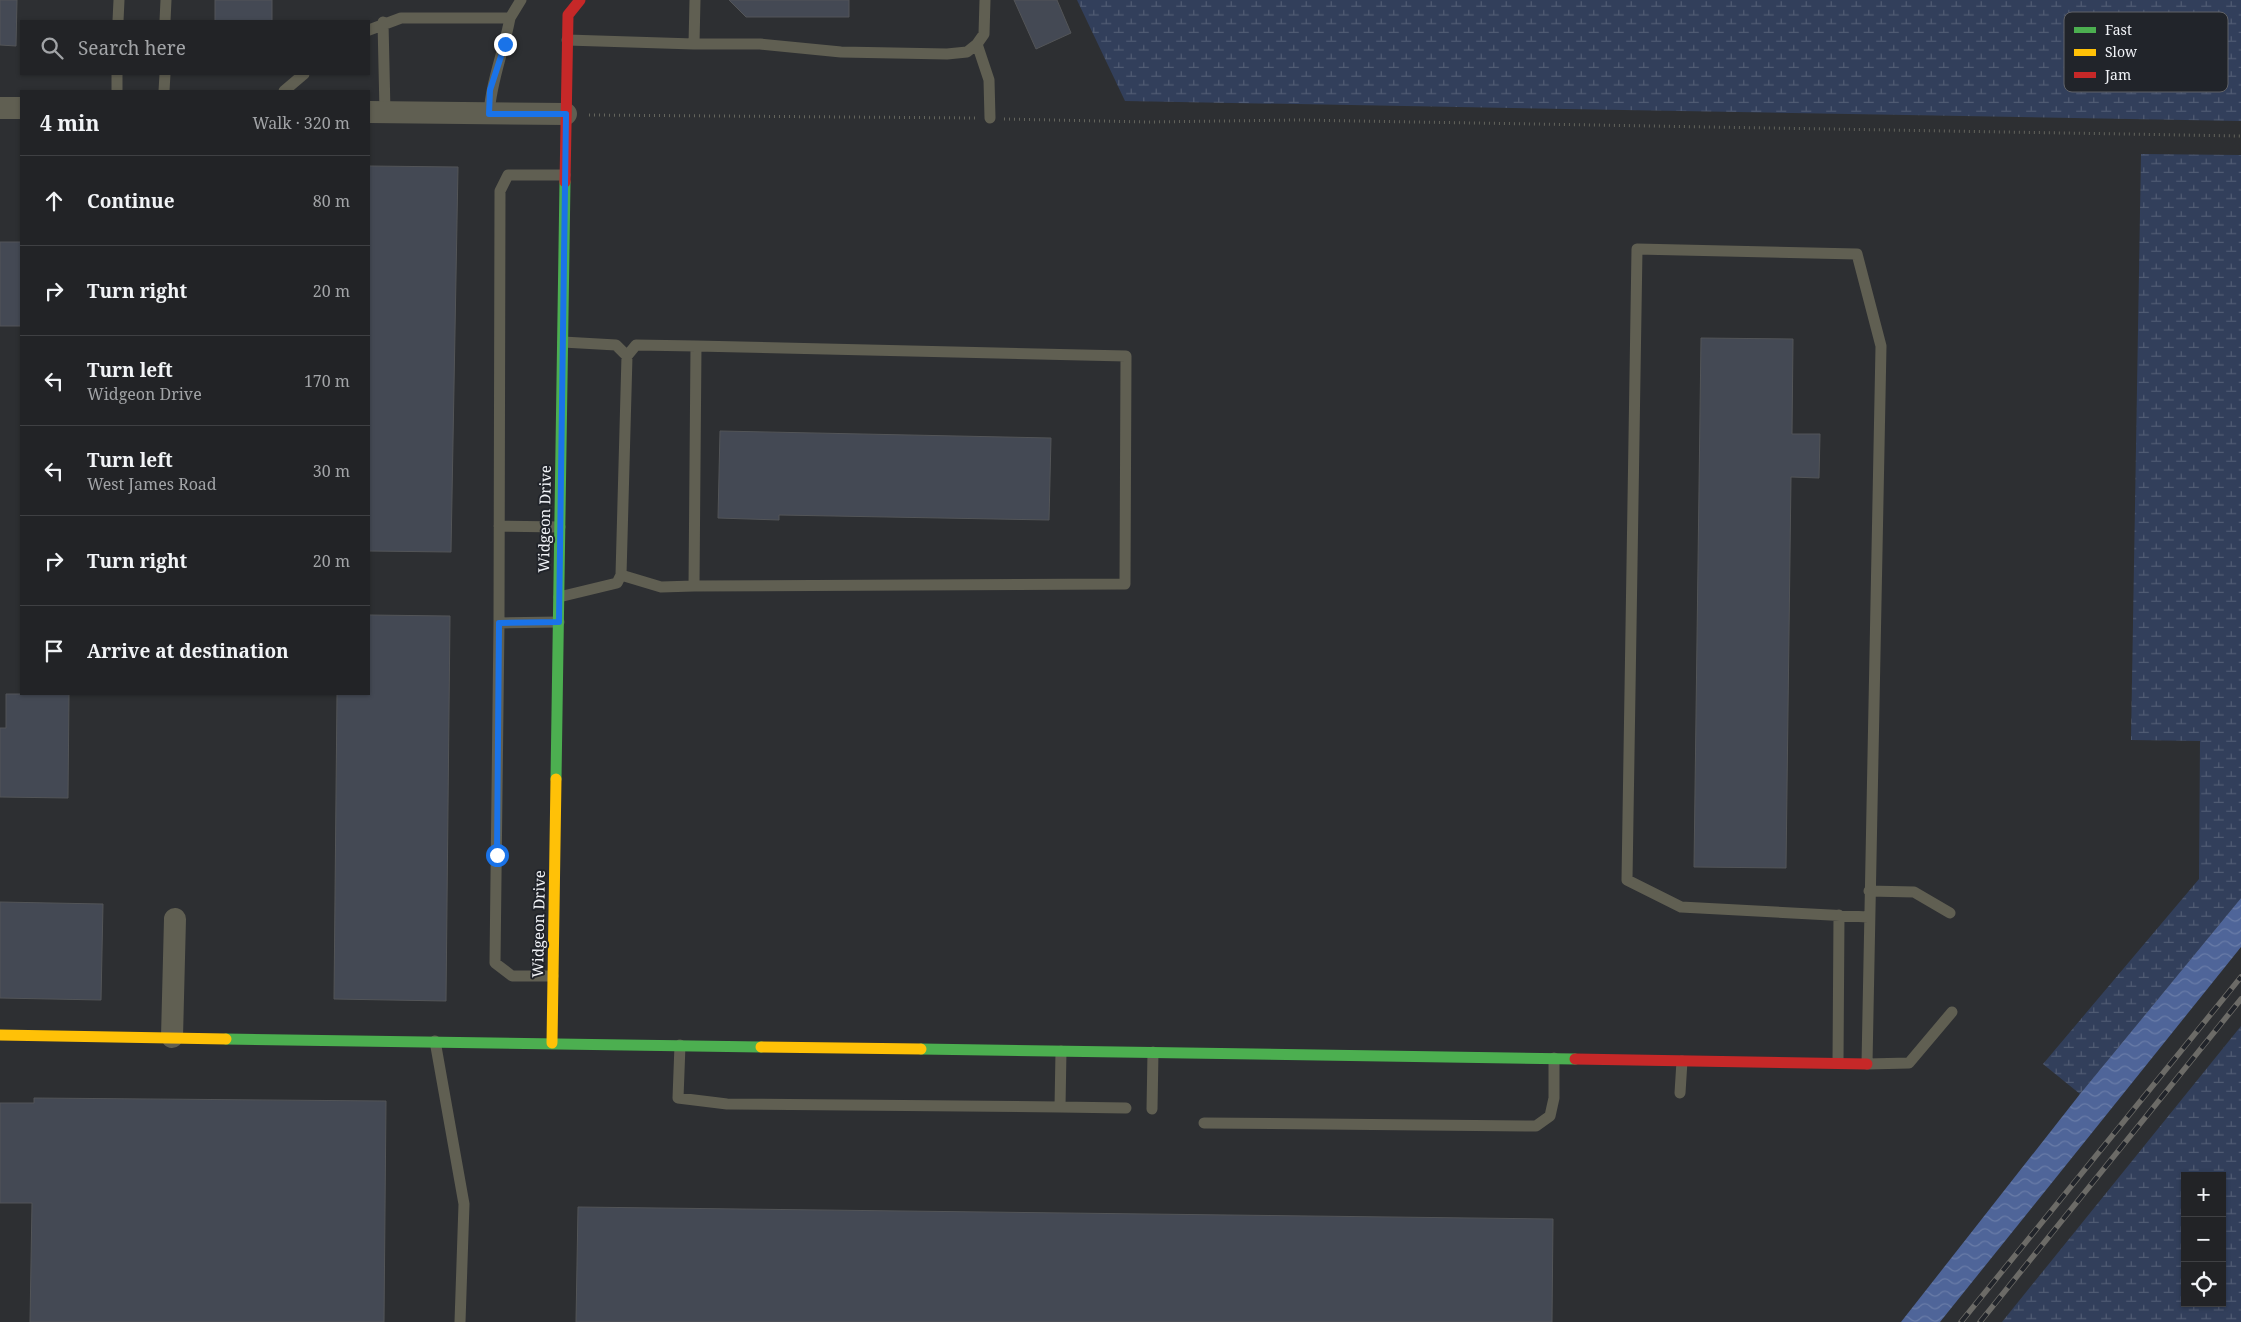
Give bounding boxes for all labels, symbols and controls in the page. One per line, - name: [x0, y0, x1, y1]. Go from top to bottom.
- legend: [2064, 12, 2228, 92]
- search box: [20, 20, 370, 75]
- text: Fast: [2105, 20, 2132, 39]
- route end: [494, 33, 517, 56]
- icon: search: [38, 34, 66, 62]
- text: Search here: [78, 35, 186, 61]
- text: Slow: [2105, 42, 2138, 61]
- text: Jam: [2104, 65, 2131, 84]
- text: 4 min: [40, 109, 99, 137]
- text: Walk · 320 m: [253, 112, 350, 134]
- icon: ahead: [40, 187, 68, 215]
- text: Continue: [87, 188, 175, 214]
- text: 80 m: [313, 190, 350, 212]
- icon: right: [40, 277, 68, 305]
- text: Turn right: [87, 278, 187, 304]
- text: 20 m: [313, 280, 350, 302]
- text: Turn left: [87, 357, 173, 383]
- icon: left: [40, 367, 68, 395]
- text: 170 m: [304, 370, 350, 392]
- text: Widgeon Drive: [87, 383, 202, 405]
- text: Turn left: [87, 447, 173, 473]
- icon: left: [40, 457, 68, 485]
- text: 30 m: [313, 460, 350, 482]
- street label: Widgeon Drive: [533, 465, 555, 573]
- text: West James Road: [87, 473, 217, 495]
- icon: right: [40, 547, 68, 575]
- text: Turn right: [87, 548, 187, 574]
- text: 20 m: [313, 550, 350, 572]
- icon: arrive: [40, 637, 68, 665]
- text: Arrive at destination: [87, 638, 289, 664]
- route start: [486, 844, 509, 867]
- street label: Widgeon Drive: [527, 870, 549, 978]
- map controls: [2181, 1172, 2226, 1307]
- button: +: [2181, 1172, 2226, 1217]
- button: −: [2181, 1217, 2226, 1262]
- button: locate: [2181, 1262, 2226, 1307]

